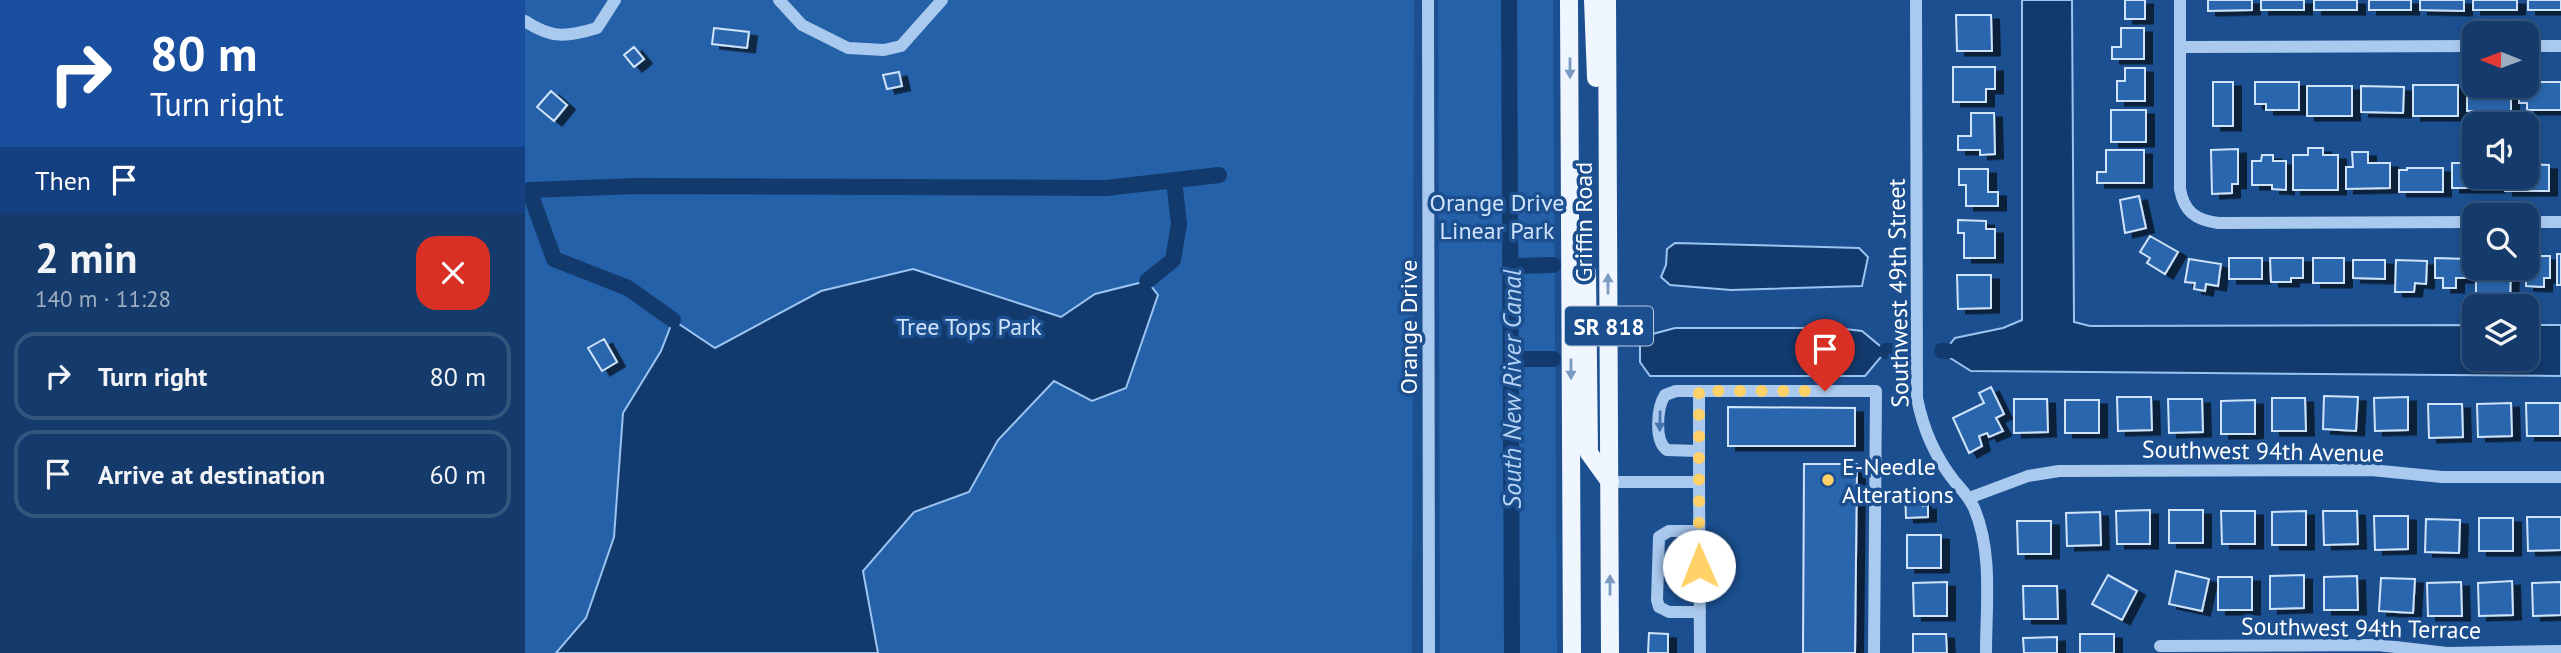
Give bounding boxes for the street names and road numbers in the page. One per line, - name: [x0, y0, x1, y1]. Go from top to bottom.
- street label: Griffin Road: [1568, 162, 1599, 282]
- street label: Southwest 49th Street: [1881, 178, 1915, 408]
- street label: Orange Drive: [1393, 260, 1424, 394]
- road number: SR 818: [1565, 306, 1653, 346]
- street label: Southwest 94th Avenue: [2142, 433, 2384, 469]
- street label: Southwest 94th Terrace: [2241, 610, 2481, 646]

